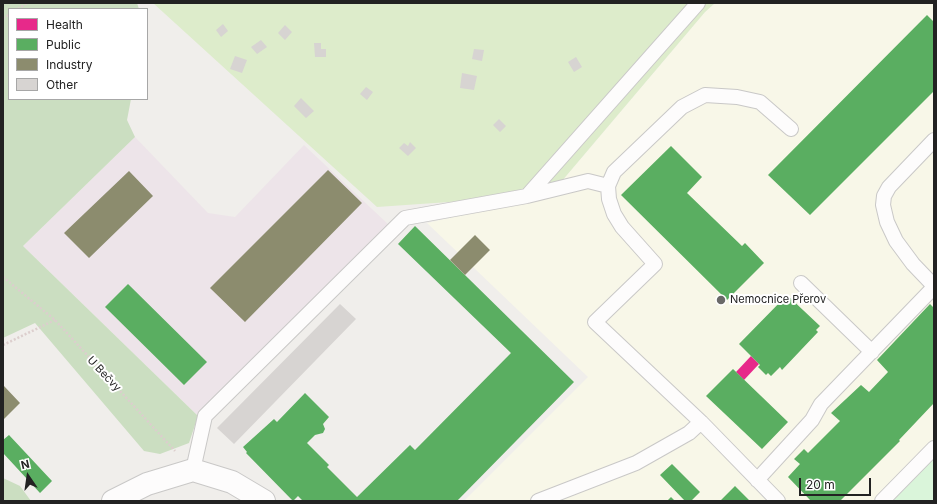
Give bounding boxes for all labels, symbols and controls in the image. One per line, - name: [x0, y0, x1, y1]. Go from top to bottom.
- legend: [8, 8, 148, 100]
- text: Health: [46, 17, 83, 32]
- text: Public: [46, 37, 81, 52]
- text: Industry: [46, 57, 92, 72]
- text: Other: [46, 77, 78, 92]
- place label: Nemocnice Přerov: [730, 293, 826, 307]
- marker: Nemocnice Přerov: [715, 294, 727, 306]
- street label: U Bečvy: [84, 354, 124, 394]
- north arrow: [8, 456, 48, 496]
- text: N: [20, 457, 31, 472]
- scale bar: [801, 470, 873, 496]
- text: 20 m: [806, 477, 835, 492]

